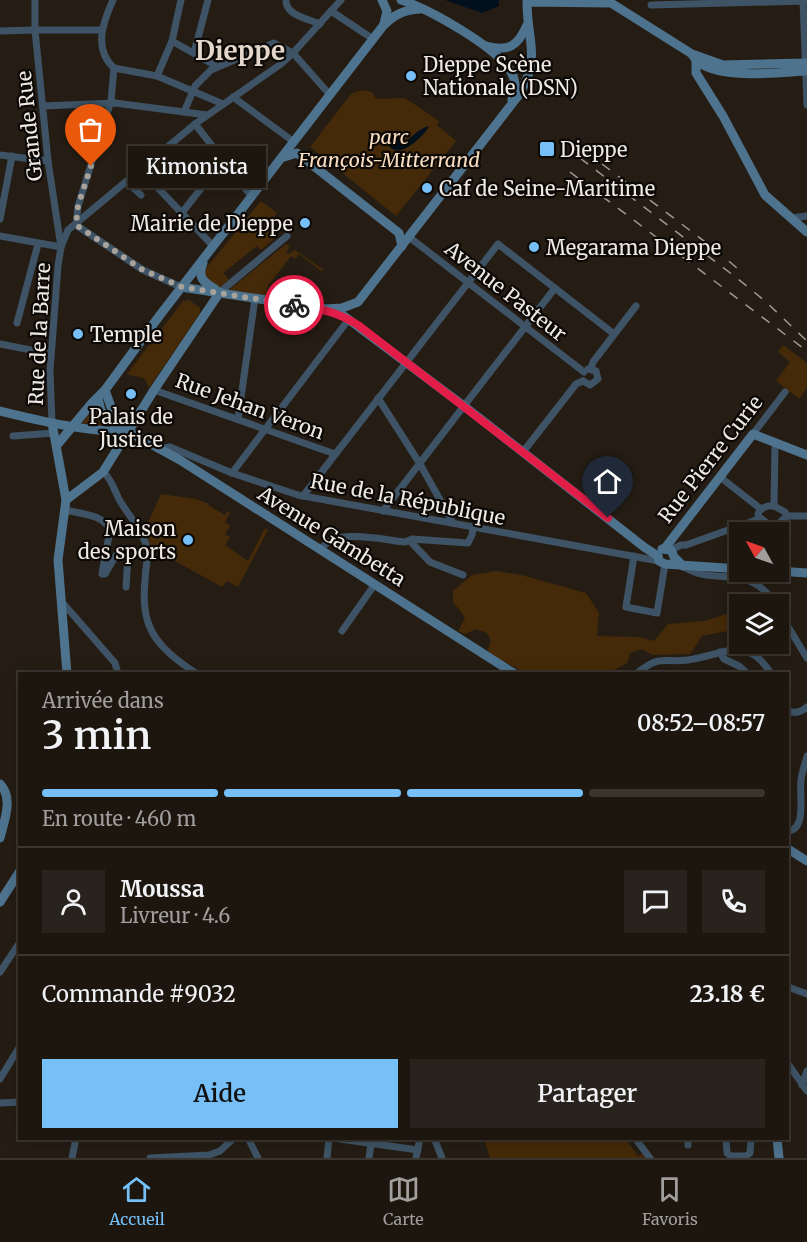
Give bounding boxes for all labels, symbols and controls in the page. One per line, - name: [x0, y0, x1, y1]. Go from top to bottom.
- district label: Dieppe: [195, 34, 285, 67]
- place label: Dieppe Scène Nationale (DSN): [423, 52, 578, 100]
- marker: Dieppe Scène Nationale (DSN): [404, 69, 418, 83]
- street label: Grande Rue: [11, 70, 47, 182]
- pin: [65, 104, 116, 166]
- icon: bag: [74, 113, 107, 146]
- park label: parc François-Mitterrand: [297, 124, 480, 172]
- place label: Dieppe: [560, 137, 628, 162]
- marker: Dieppe: [538, 140, 556, 158]
- callout: Kimonista: [127, 145, 265, 187]
- text: Kimonista: [146, 154, 248, 179]
- place label: Caf de Seine-Maritime: [439, 176, 655, 201]
- marker: Caf de Seine-Maritime: [420, 181, 434, 195]
- place label: Mairie de Dieppe: [130, 211, 293, 236]
- marker: Mairie de Dieppe: [298, 216, 312, 230]
- street label: Avenue Pasteur: [439, 235, 572, 346]
- place label: Megarama Dieppe: [546, 235, 721, 260]
- marker: Megarama Dieppe: [527, 240, 541, 254]
- street label: Rue de la Barre: [23, 262, 55, 406]
- courier: [264, 275, 324, 335]
- icon: bike: [278, 289, 311, 322]
- place label: Temple: [90, 322, 162, 347]
- marker: Temple: [71, 327, 85, 341]
- street label: Rue Jehan Veron: [172, 368, 328, 444]
- marker: Palais de Justice: [124, 387, 138, 401]
- street label: Rue Pierre Curie: [652, 390, 768, 528]
- place label: Palais de Justice: [89, 404, 173, 452]
- pin: [582, 456, 633, 518]
- icon: home: [591, 465, 624, 498]
- street label: Rue de la République: [308, 468, 508, 530]
- street label: Avenue Gambetta: [253, 480, 411, 592]
- place label: Maison des sports: [78, 516, 176, 564]
- north arrow: [729, 522, 789, 582]
- map controls: [729, 522, 789, 654]
- marker: Maison des sports: [181, 533, 195, 547]
- button: layers: [729, 594, 789, 654]
- text: Arrivée dans: [42, 688, 164, 713]
- text: 08:52–08:57: [637, 709, 765, 737]
- text: 3 min: [42, 711, 151, 760]
- text: En route · 460 m: [42, 806, 196, 831]
- button: person: [42, 870, 105, 933]
- button: chat: [624, 870, 687, 933]
- button: phone: [702, 870, 765, 933]
- text: Moussa: [120, 875, 205, 903]
- text: Livreur · 4.6: [120, 903, 230, 928]
- text: Commande #9032: [42, 980, 236, 1008]
- text: 23.18 €: [690, 980, 765, 1008]
- button: Aide: [42, 1059, 398, 1128]
- button: Partager: [410, 1059, 765, 1128]
- tab: Accueil: [109, 1173, 165, 1229]
- tab: Carte: [383, 1173, 424, 1229]
- tab: Favoris: [642, 1173, 698, 1229]

